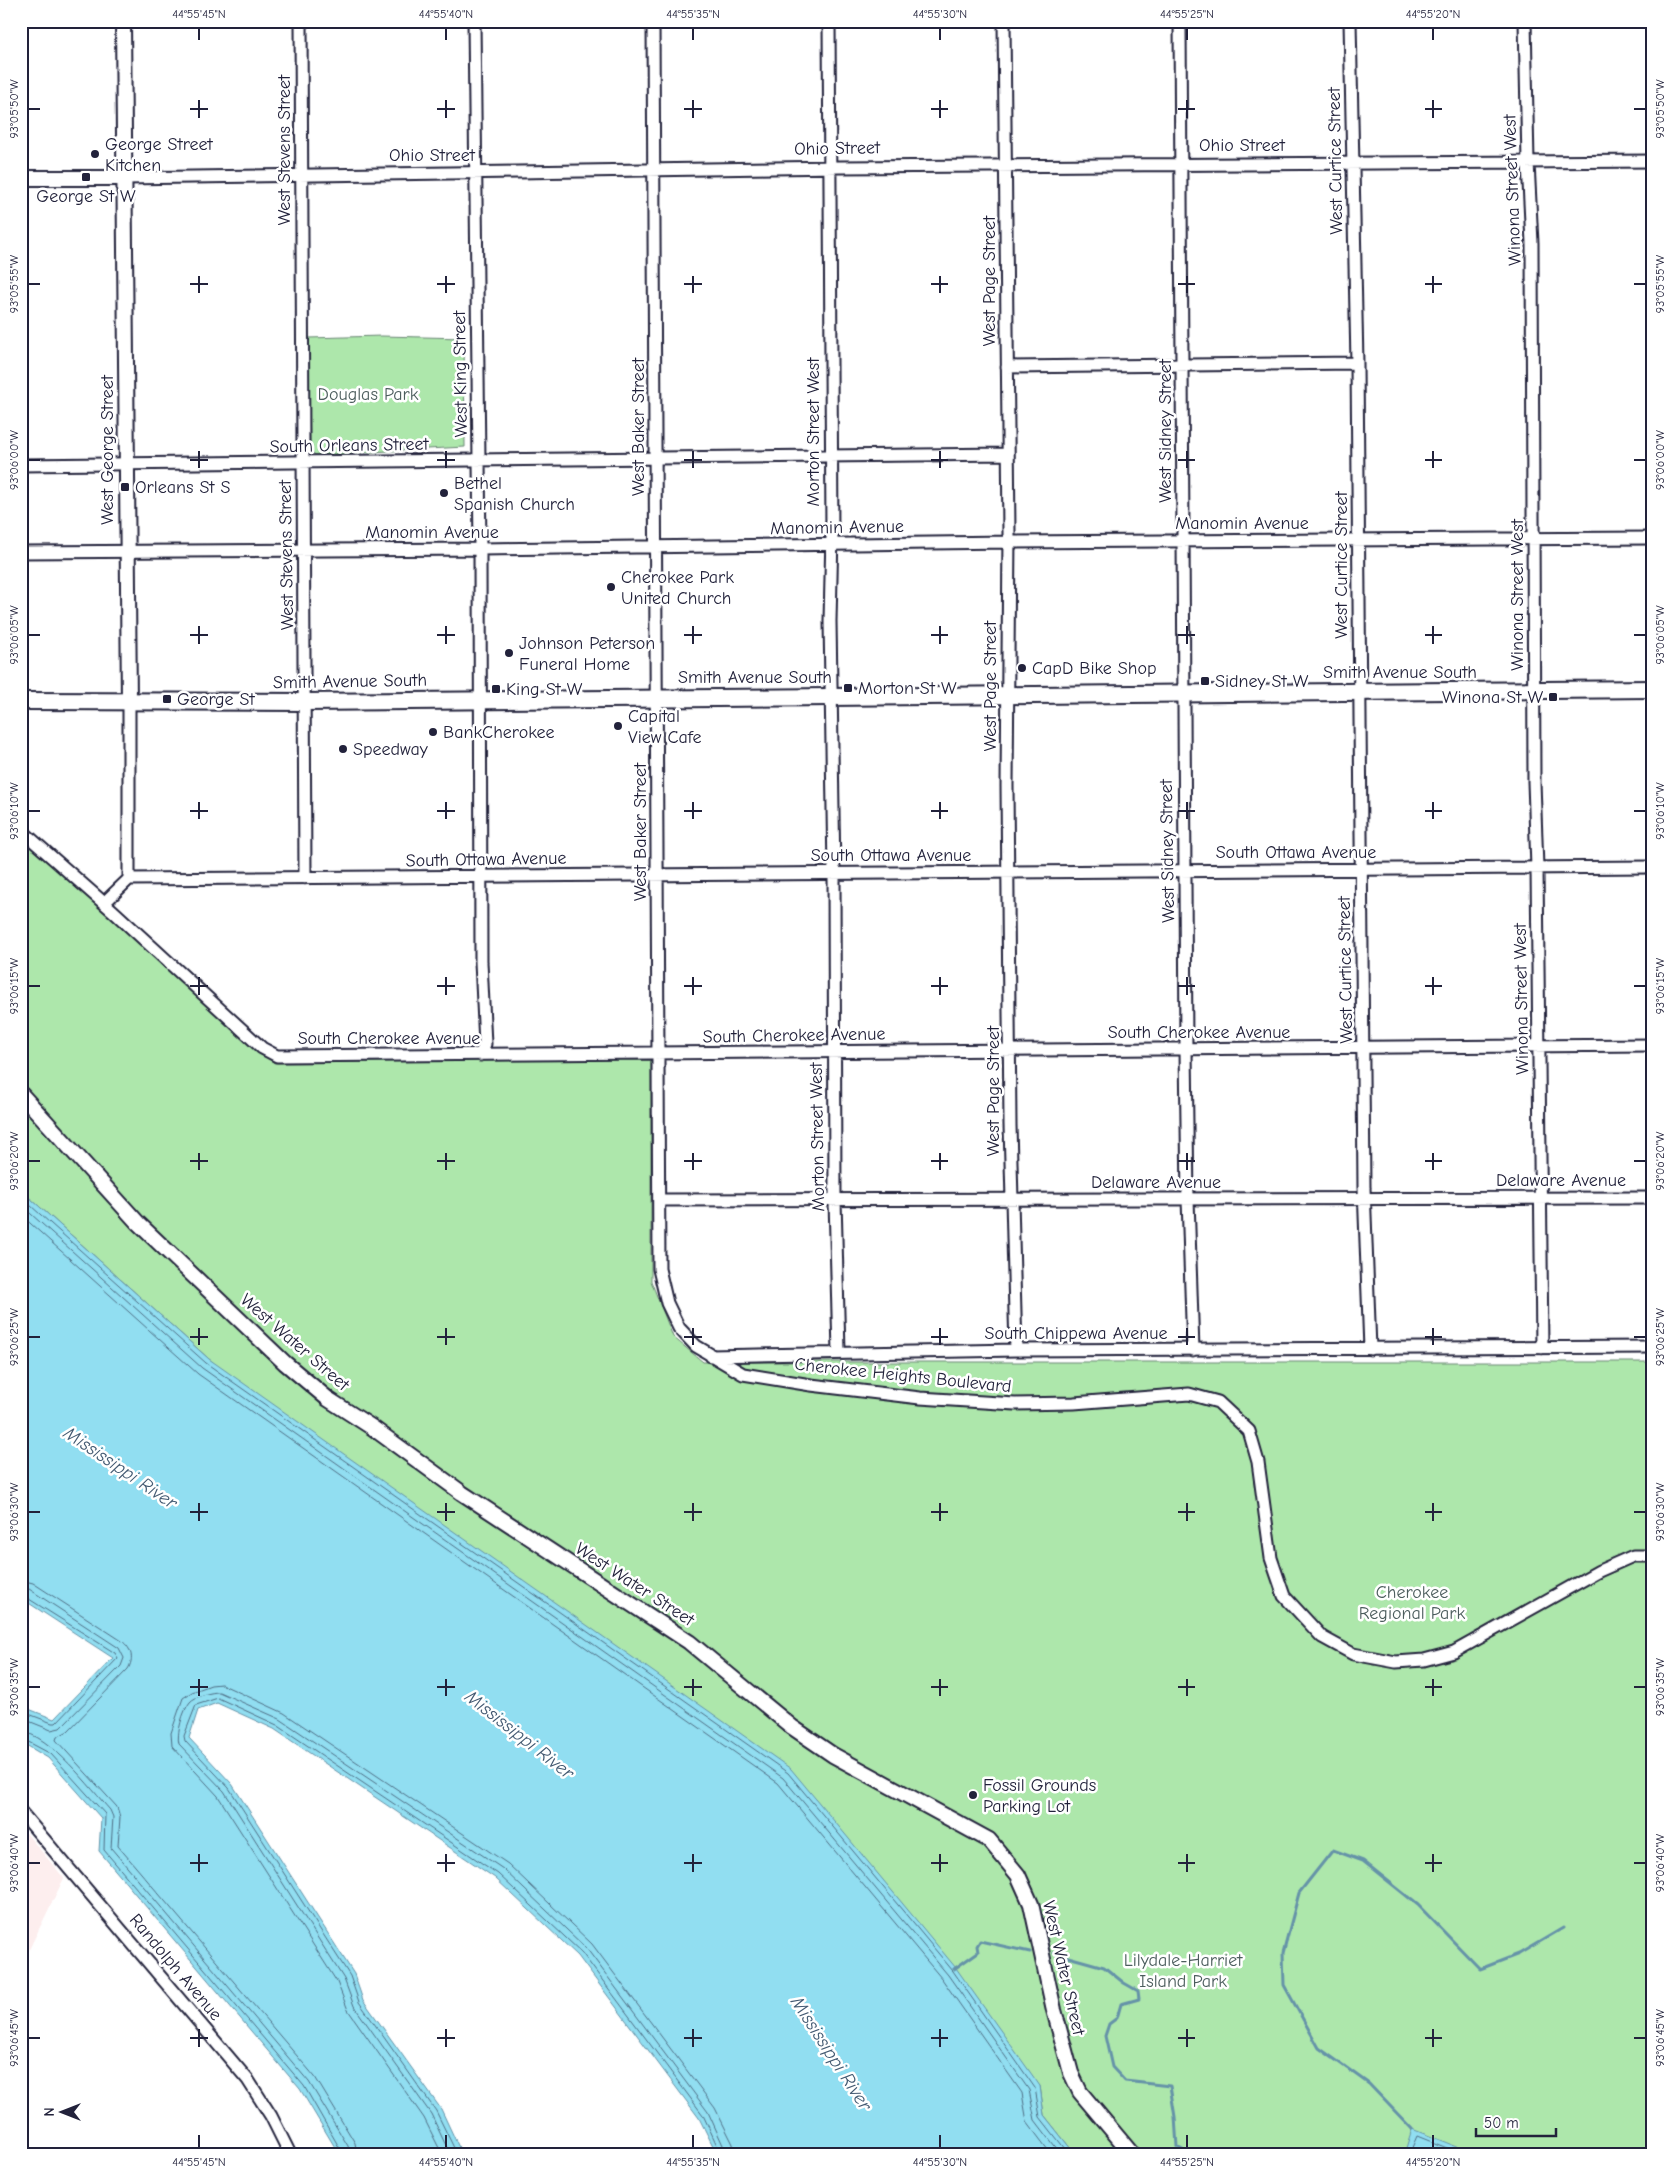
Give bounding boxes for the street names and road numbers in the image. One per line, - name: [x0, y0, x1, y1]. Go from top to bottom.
- street label: West Stevens Street: [274, 74, 295, 225]
- street label: West Curtice Street: [1324, 86, 1347, 235]
- street label: Winona Street West: [1499, 113, 1526, 266]
- street label: Ohio Street: [1199, 135, 1286, 156]
- street label: Ohio Street: [794, 137, 881, 160]
- street label: Ohio Street: [389, 145, 476, 166]
- street label: West Page Street: [979, 215, 1000, 346]
- street label: West King Street: [449, 310, 472, 438]
- street label: West Baker Street: [628, 357, 649, 496]
- street label: Morton Street West: [803, 357, 824, 507]
- street label: West Sidney Street: [1155, 358, 1176, 503]
- street label: West George Street: [97, 374, 118, 525]
- street label: South Orleans Street: [269, 434, 430, 457]
- street label: West Stevens Street: [275, 479, 298, 630]
- street label: West Curtice Street: [1331, 490, 1352, 639]
- street label: Manomin Avenue: [1175, 513, 1309, 534]
- street label: Manomin Avenue: [770, 516, 904, 539]
- street label: Winona Street West: [1507, 518, 1528, 671]
- street label: Manomin Avenue: [365, 522, 499, 543]
- street label: West Page Street: [980, 620, 1001, 751]
- street label: Smith Avenue South: [1323, 662, 1477, 683]
- street label: Smith Avenue South: [678, 667, 832, 688]
- street label: Smith Avenue South: [273, 670, 427, 693]
- street label: West Baker Street: [630, 762, 651, 901]
- street label: West Sidney Street: [1156, 778, 1179, 923]
- street label: South Ottawa Avenue: [1216, 842, 1376, 863]
- street label: South Ottawa Avenue: [811, 845, 971, 866]
- street label: South Ottawa Avenue: [406, 848, 567, 871]
- street label: West Curtice Street: [1334, 895, 1357, 1044]
- street label: Winona Street West: [1510, 922, 1533, 1075]
- street label: South Cherokee Avenue: [1108, 1022, 1290, 1043]
- street label: South Cherokee Avenue: [702, 1023, 886, 1048]
- street label: West Page Street: [983, 1025, 1004, 1156]
- street label: South Cherokee Avenue: [298, 1028, 480, 1049]
- street label: Morton Street West: [806, 1061, 829, 1212]
- street label: Delaware Avenue: [1496, 1170, 1626, 1191]
- street label: Delaware Avenue: [1091, 1172, 1221, 1193]
- street label: West Water Street: [236, 1289, 354, 1396]
- street label: South Chippewa Avenue: [985, 1323, 1167, 1344]
- street label: Cherokee Heights Boulevard: [794, 1354, 1012, 1397]
- street label: West Water Street: [571, 1538, 699, 1631]
- street label: West Water Street: [1038, 1899, 1089, 2038]
- street label: Randolph Avenue: [125, 1910, 226, 2025]

